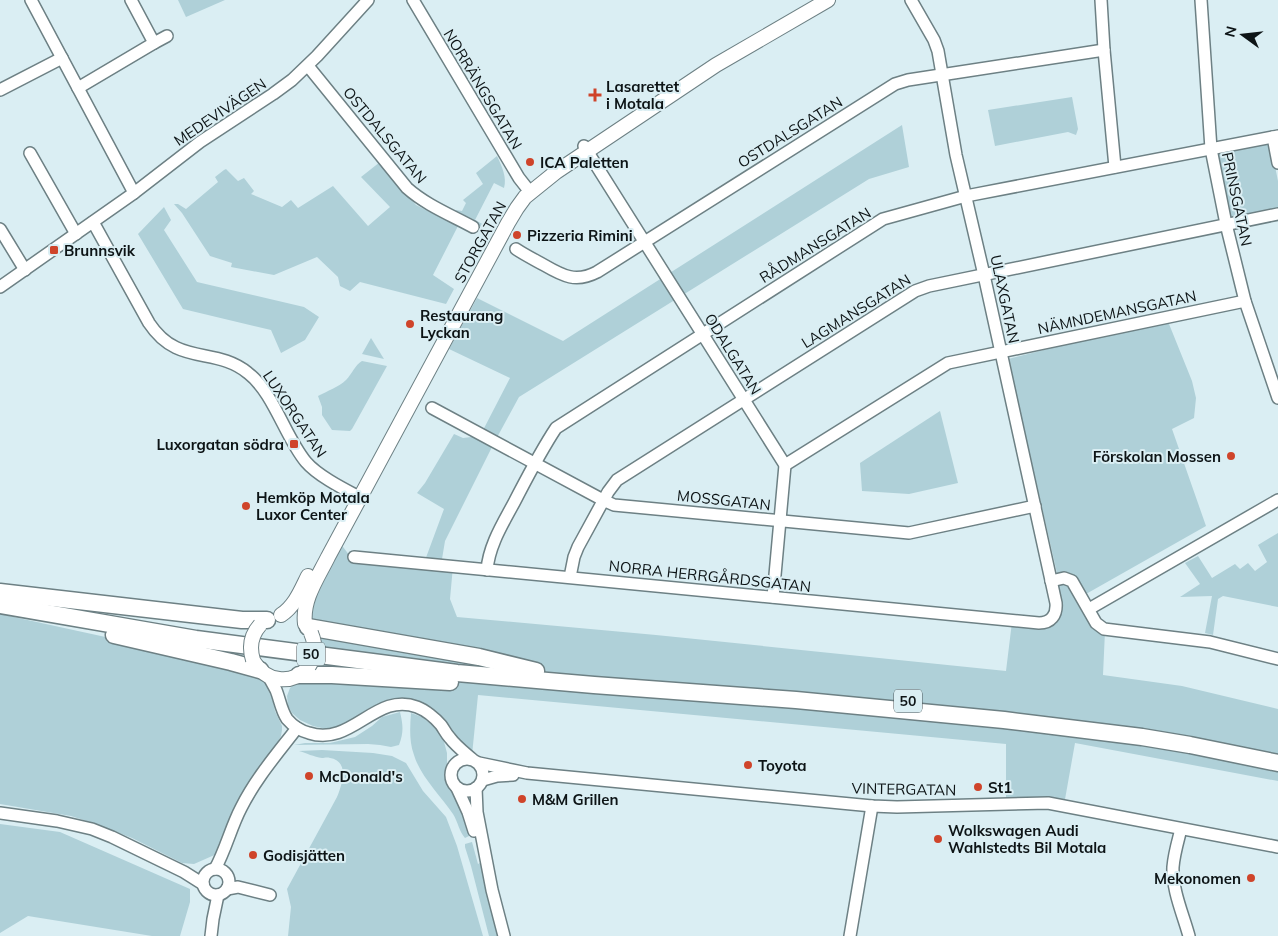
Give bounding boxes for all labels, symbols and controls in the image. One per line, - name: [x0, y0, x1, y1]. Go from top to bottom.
- north arrow: [1218, 10, 1268, 60]
- text: N: [1220, 24, 1241, 39]
- street label: NORRÄNGSGATAN: [440, 25, 526, 153]
- street label: MEDEVIVÄGEN: [170, 74, 270, 150]
- place label: Lasarettet i Motala: [606, 77, 680, 113]
- street label: OSTDALSGATAN: [339, 83, 431, 187]
- marker: Lasarettet i Motala: [588, 88, 602, 102]
- street label: OSTDALSGATAN: [734, 92, 846, 172]
- street label: PRINSGATAN: [1218, 150, 1256, 248]
- place label: ICA Paletten: [540, 153, 629, 172]
- marker: ICA Paletten: [524, 156, 536, 168]
- street label: STORGATAN: [450, 198, 510, 286]
- street label: RÅDMANSGATAN: [755, 202, 874, 287]
- place label: Pizzeria Rimini: [527, 226, 633, 245]
- marker: Pizzeria Rimini: [511, 229, 523, 241]
- place label: Brunnsvik: [64, 241, 136, 260]
- marker: Brunnsvik: [48, 244, 60, 256]
- street label: ULAXGATAN: [986, 253, 1024, 345]
- street label: LAGMANSGATAN: [798, 270, 914, 352]
- street label: NÄMNDEMANSGATAN: [1036, 286, 1198, 338]
- place label: Restaurang Lyckan: [420, 306, 503, 342]
- street label: ODALGATAN: [701, 310, 765, 398]
- marker: Restaurang Lyckan: [404, 318, 416, 330]
- street label: LUXORGATAN: [259, 367, 331, 461]
- place label: Luxorgatan södra: [157, 435, 284, 454]
- marker: Luxorgatan södra: [288, 438, 300, 450]
- place label: Förskolan Mossen: [1093, 447, 1221, 466]
- marker: Förskolan Mossen: [1225, 450, 1237, 462]
- street label: MOSSGATAN: [676, 486, 772, 514]
- place label: Hemköp Motala Luxor Center: [256, 488, 370, 524]
- marker: Hemköp Motala Luxor Center: [240, 500, 252, 512]
- street label: NORRA HERRGÅRDSGATAN: [608, 555, 812, 596]
- road number: 50: [297, 642, 325, 666]
- road number: 50: [894, 689, 922, 712]
- place label: Toyota: [758, 756, 807, 775]
- marker: Toyota: [742, 759, 754, 771]
- place label: McDonald's: [319, 767, 403, 786]
- marker: McDonald's: [303, 770, 315, 782]
- place label: St1: [988, 778, 1012, 797]
- street label: VINTERGATAN: [851, 779, 957, 799]
- marker: St1: [972, 781, 984, 793]
- place label: M&M Grillen: [532, 790, 619, 809]
- marker: M&M Grillen: [516, 793, 528, 805]
- place label: Wolkswagen Audi Wahlstedts Bil Motala: [948, 821, 1106, 857]
- marker: Wolkswagen Audi Wahlstedts Bil Motala: [932, 833, 944, 845]
- place label: Godisjätten: [263, 846, 345, 865]
- marker: Godisjätten: [247, 849, 259, 861]
- place label: Mekonomen: [1154, 869, 1241, 888]
- marker: Mekonomen: [1245, 872, 1257, 884]

